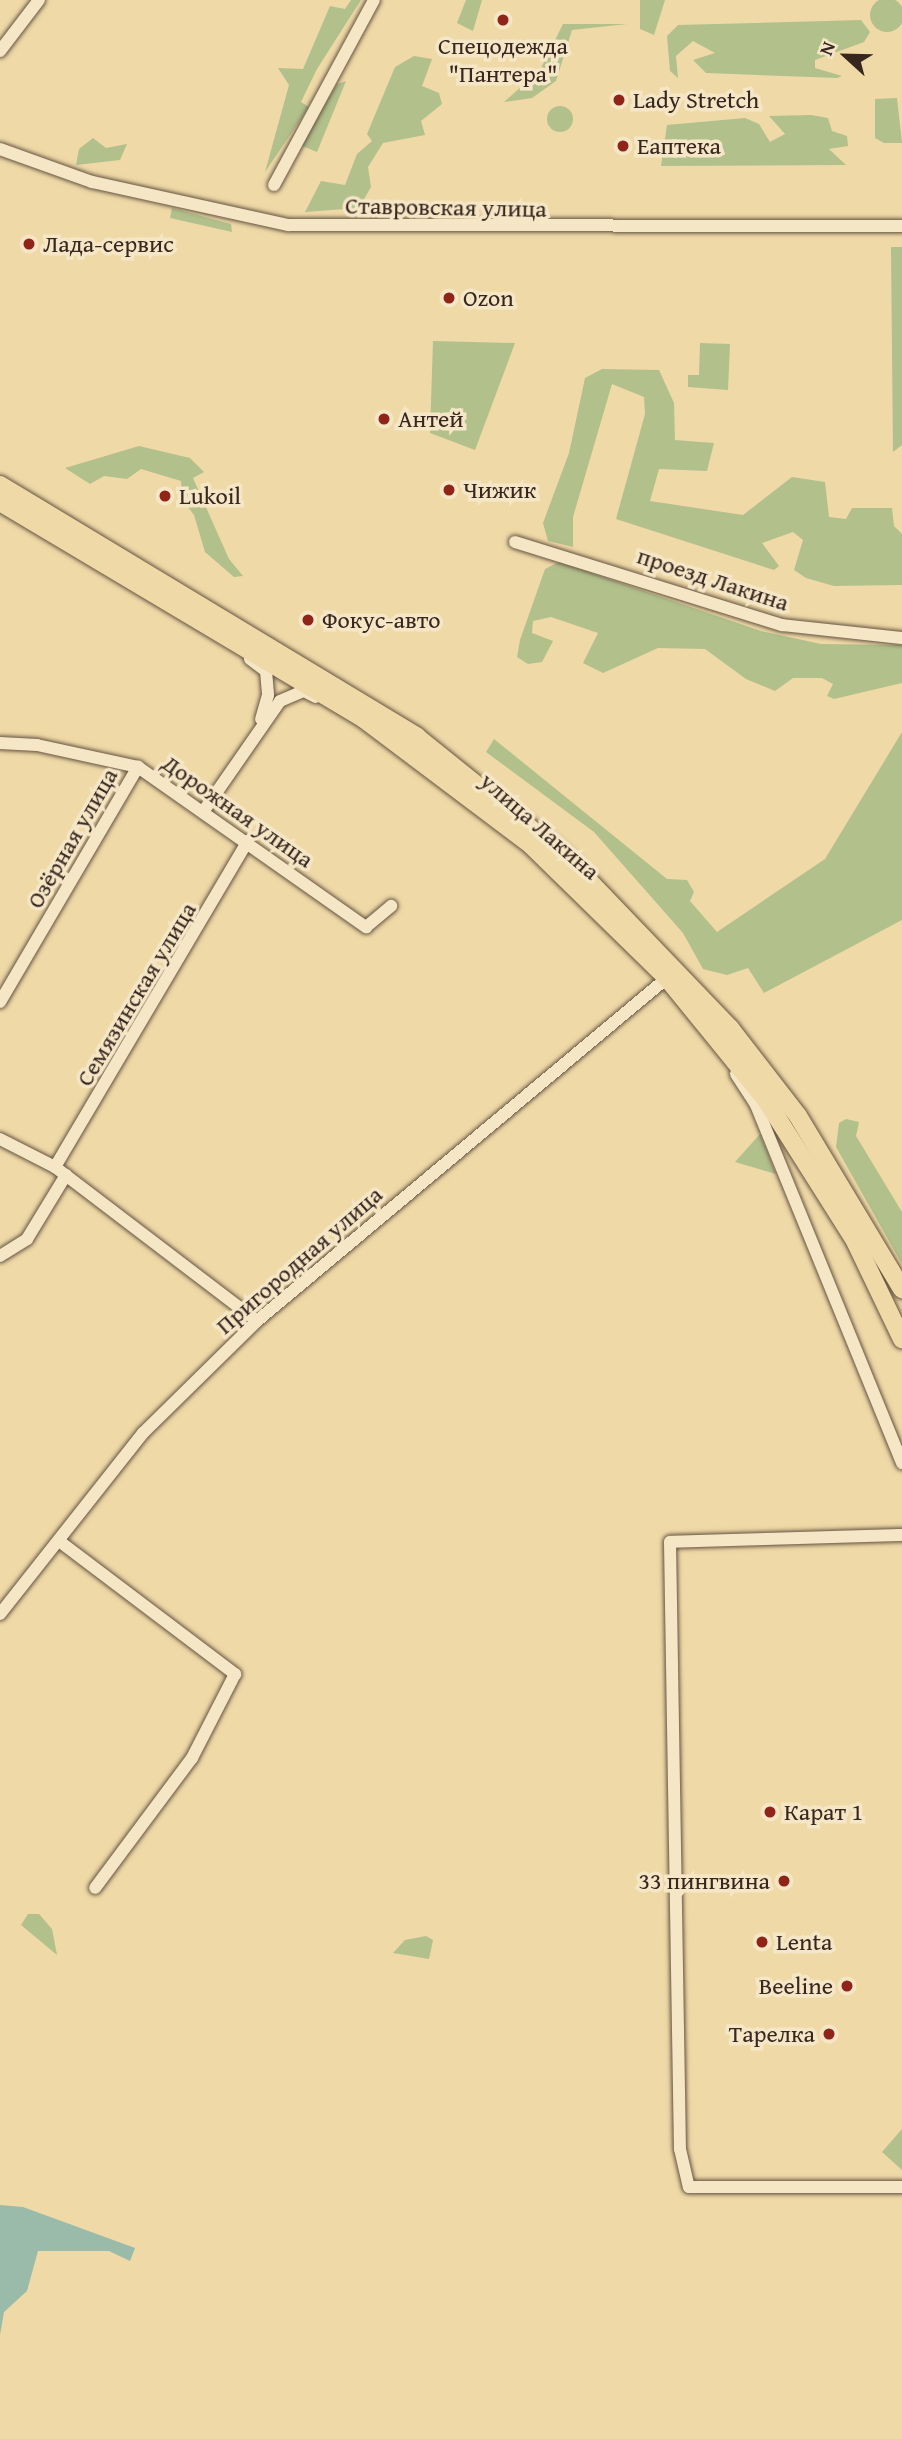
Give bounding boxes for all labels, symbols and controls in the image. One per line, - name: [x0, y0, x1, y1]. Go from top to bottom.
- marker: Спецодежда "Пантера": [495, 12, 511, 28]
- north arrow: [811, 21, 881, 91]
- place label: Спецодежда "Пантера": [438, 32, 568, 88]
- text: N: [811, 37, 842, 59]
- place label: Lady Stretch: [633, 86, 759, 114]
- marker: Lady Stretch: [611, 92, 627, 108]
- place label: Еаптека: [637, 132, 721, 160]
- marker: Еаптека: [615, 138, 631, 154]
- street label: Ставровская улица: [345, 191, 547, 223]
- place label: Лада-сервис: [43, 230, 174, 258]
- marker: Лада-сервис: [21, 236, 37, 252]
- place label: Ozon: [463, 284, 514, 312]
- marker: Ozon: [441, 290, 457, 306]
- place label: Антей: [398, 405, 464, 433]
- marker: Антей: [376, 411, 392, 427]
- place label: Чижик: [463, 476, 536, 504]
- place label: Lukoil: [179, 482, 241, 510]
- marker: Чижик: [441, 482, 457, 498]
- marker: Lukoil: [157, 488, 173, 504]
- street label: проезд Лакина: [634, 541, 792, 617]
- place label: Фокус-авто: [322, 606, 440, 634]
- marker: Фокус-авто: [300, 612, 316, 628]
- street label: Дорожная улица: [157, 748, 319, 874]
- street label: Озёрная улица: [20, 763, 124, 913]
- street label: улица Лакина: [474, 766, 606, 886]
- street label: Семязинская улица: [70, 897, 202, 1091]
- street label: Пригородная улица: [210, 1180, 388, 1340]
- place label: Карат 1: [784, 1798, 863, 1826]
- marker: Карат 1: [762, 1804, 778, 1820]
- place label: 33 пингвина: [638, 1867, 770, 1895]
- marker: 33 пингвина: [776, 1873, 792, 1889]
- place label: Lenta: [776, 1928, 832, 1956]
- marker: Lenta: [754, 1934, 770, 1950]
- place label: Beeline: [759, 1972, 833, 2000]
- marker: Beeline: [839, 1978, 855, 1994]
- place label: Тарелка: [729, 2020, 815, 2048]
- marker: Тарелка: [821, 2026, 837, 2042]

